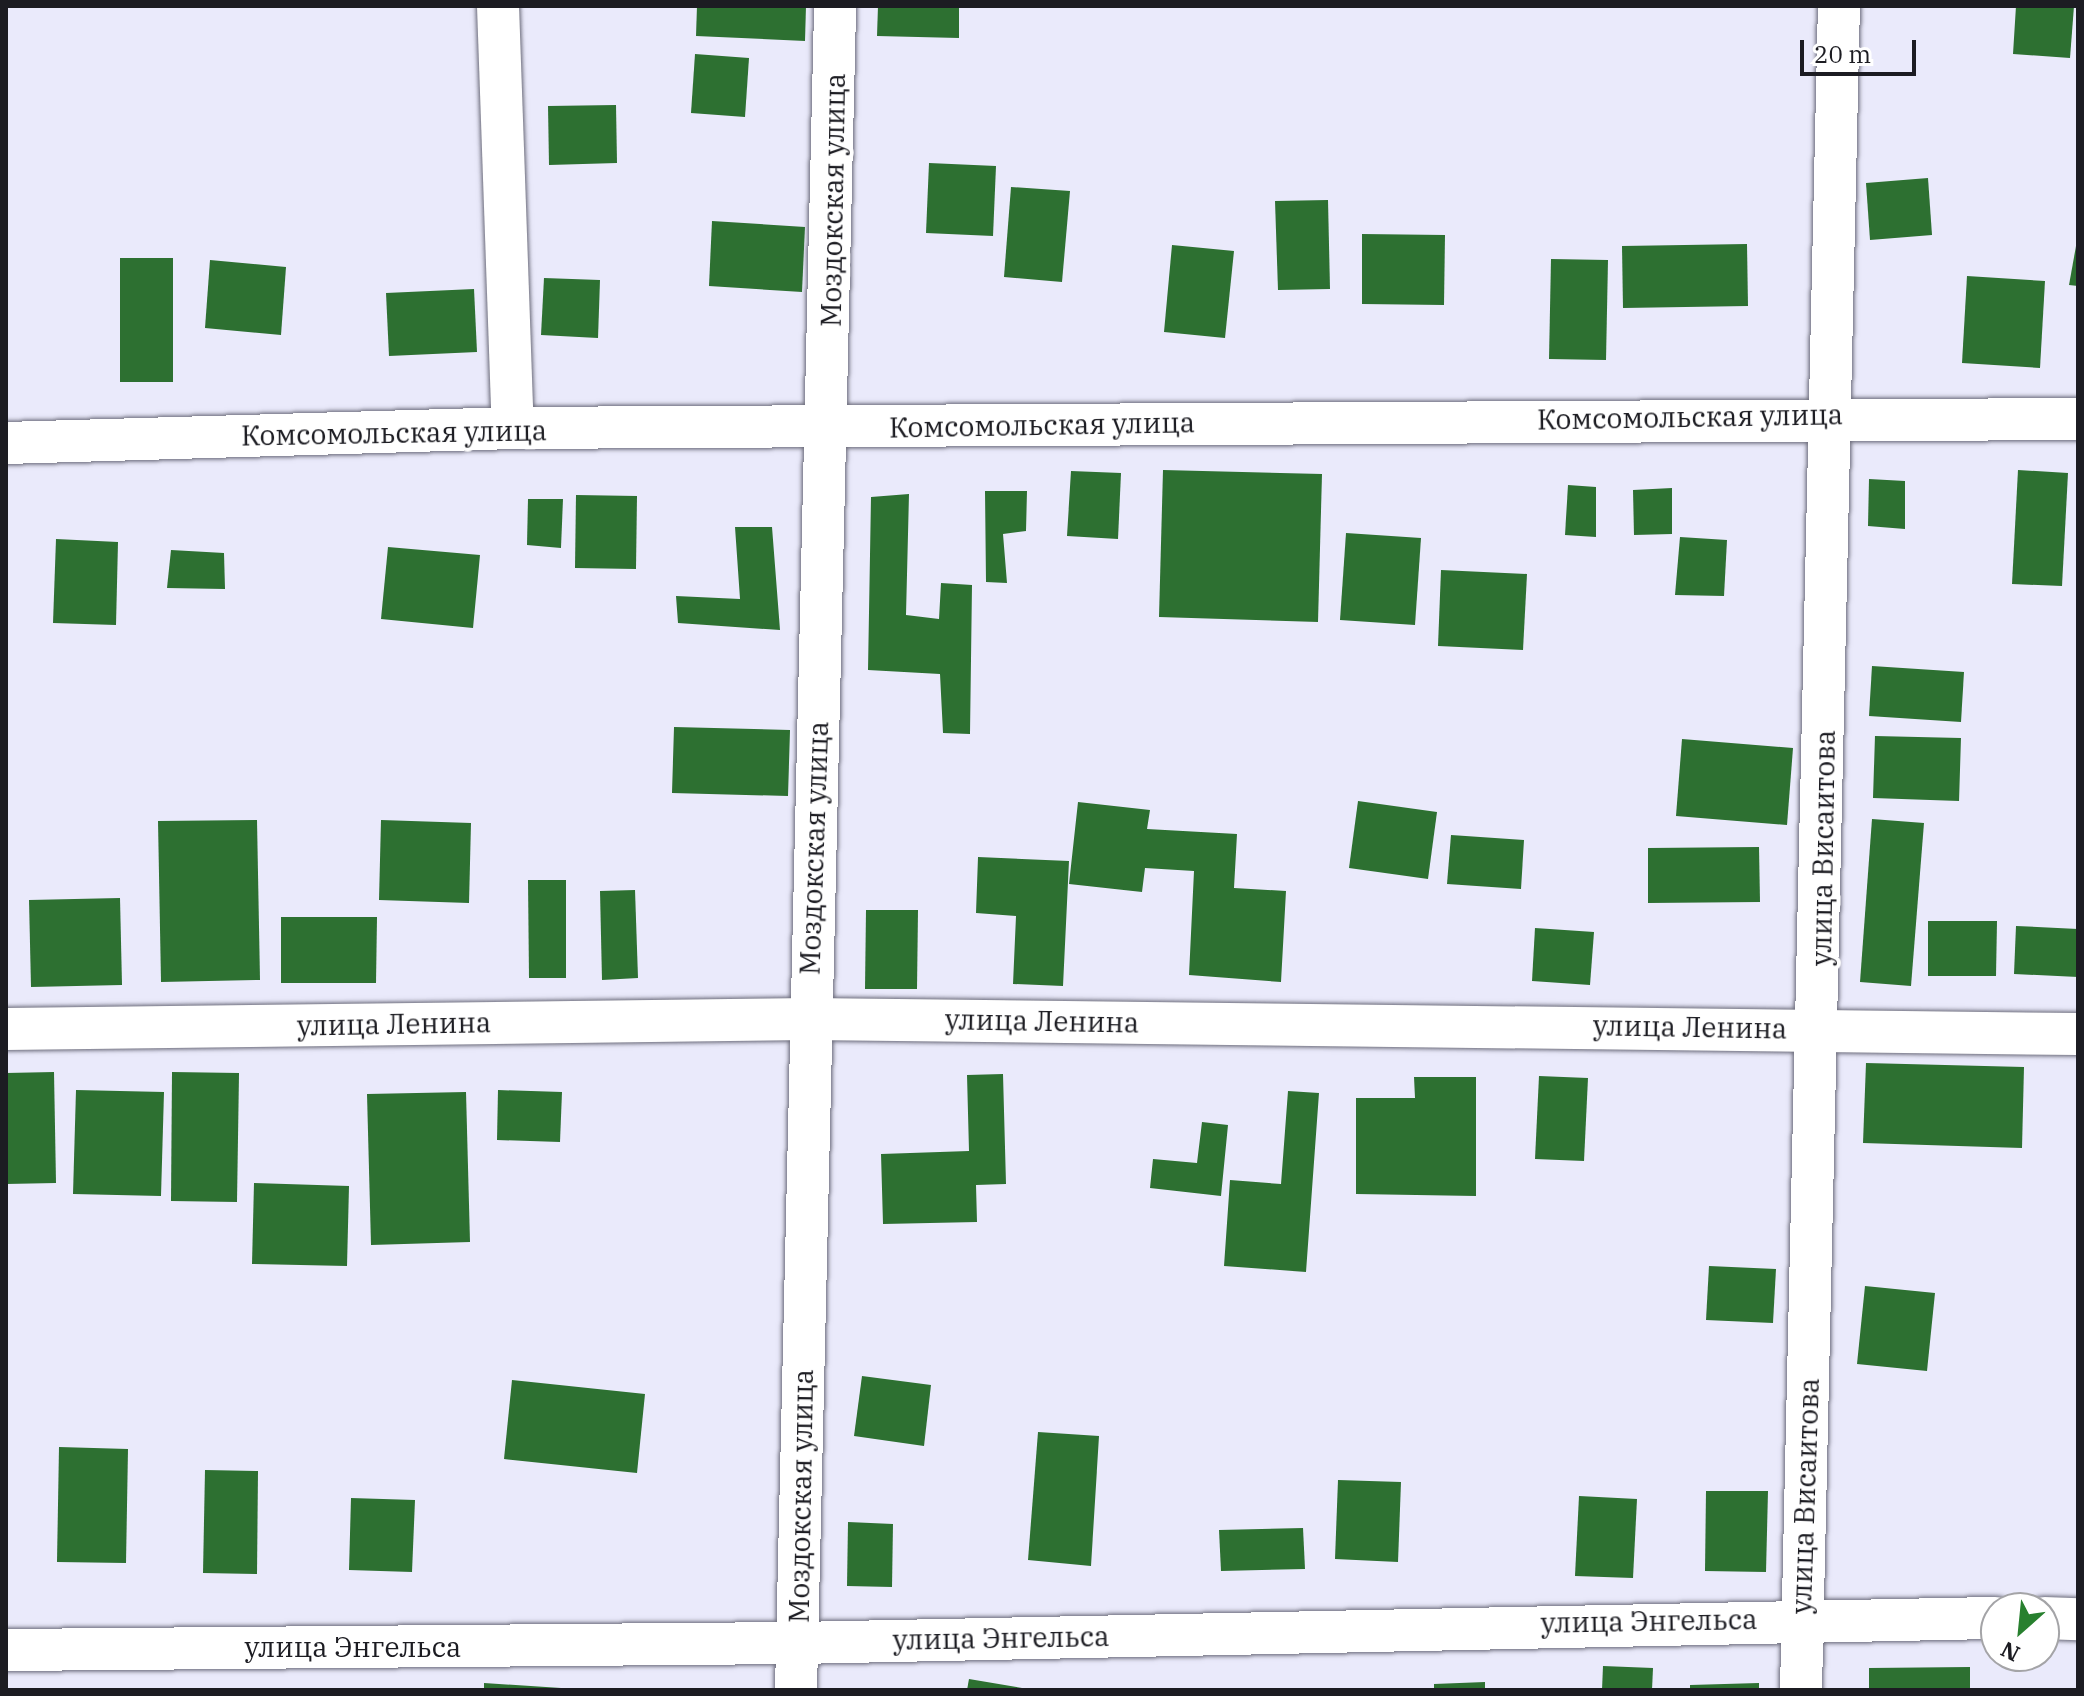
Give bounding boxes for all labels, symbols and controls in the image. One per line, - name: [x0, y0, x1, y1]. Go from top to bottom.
- scale bar: [1804, 24, 1920, 74]
- text: 20 m: [1814, 38, 1871, 70]
- street label: Моздокская улица: [814, 73, 852, 327]
- street label: Комсомольская улица: [1537, 398, 1843, 436]
- street label: Комсомольская улица: [889, 406, 1195, 444]
- street label: Комсомольская улица: [241, 414, 547, 452]
- street label: Моздокская улица: [793, 720, 835, 976]
- street label: улица Висаитова: [1804, 730, 1842, 966]
- street label: улица Ленина: [945, 1003, 1139, 1039]
- street label: улица Ленина: [297, 1006, 491, 1042]
- street label: улица Ленина: [1593, 1009, 1787, 1045]
- street label: Моздокская улица: [782, 1369, 820, 1623]
- street label: улица Висаитова: [1784, 1377, 1826, 1615]
- north arrow: [1980, 1592, 2060, 1672]
- street label: улица Энгельса: [1540, 1602, 1758, 1640]
- street label: улица Энгельса: [892, 1619, 1110, 1657]
- street label: улица Энгельса: [245, 1630, 461, 1664]
- text: N: [1995, 1635, 2024, 1669]

